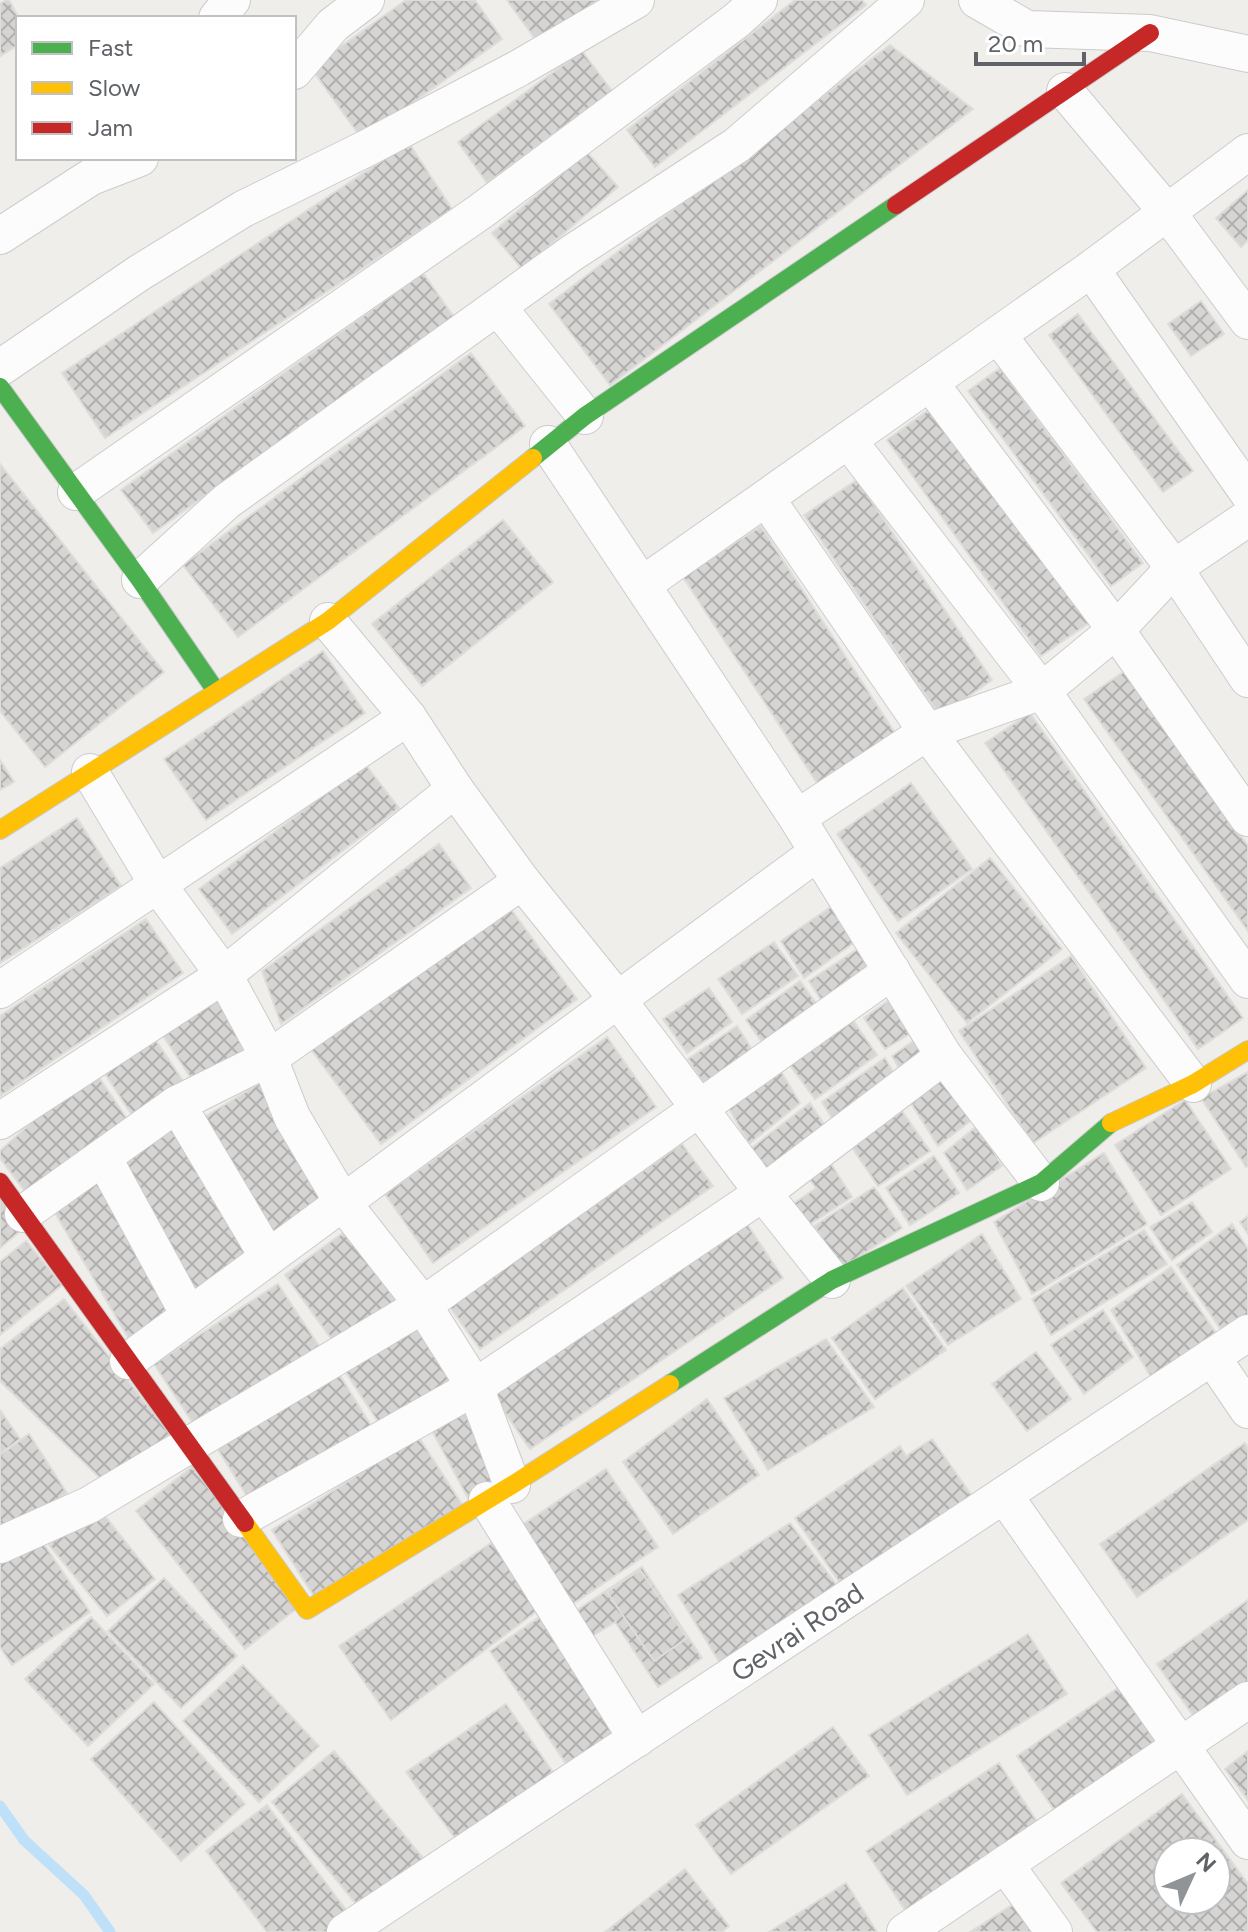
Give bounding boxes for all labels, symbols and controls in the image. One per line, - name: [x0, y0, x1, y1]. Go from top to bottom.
- legend: [16, 16, 296, 160]
- scale bar: [976, 16, 1084, 66]
- text: 20 m: [988, 29, 1043, 58]
- text: Fast: [88, 33, 133, 62]
- text: Slow: [88, 73, 141, 102]
- text: Jam: [88, 113, 133, 142]
- street label: Gevrai Road: [724, 1575, 870, 1689]
- north arrow: [1152, 1836, 1232, 1916]
- text: N: [1190, 1847, 1222, 1878]

